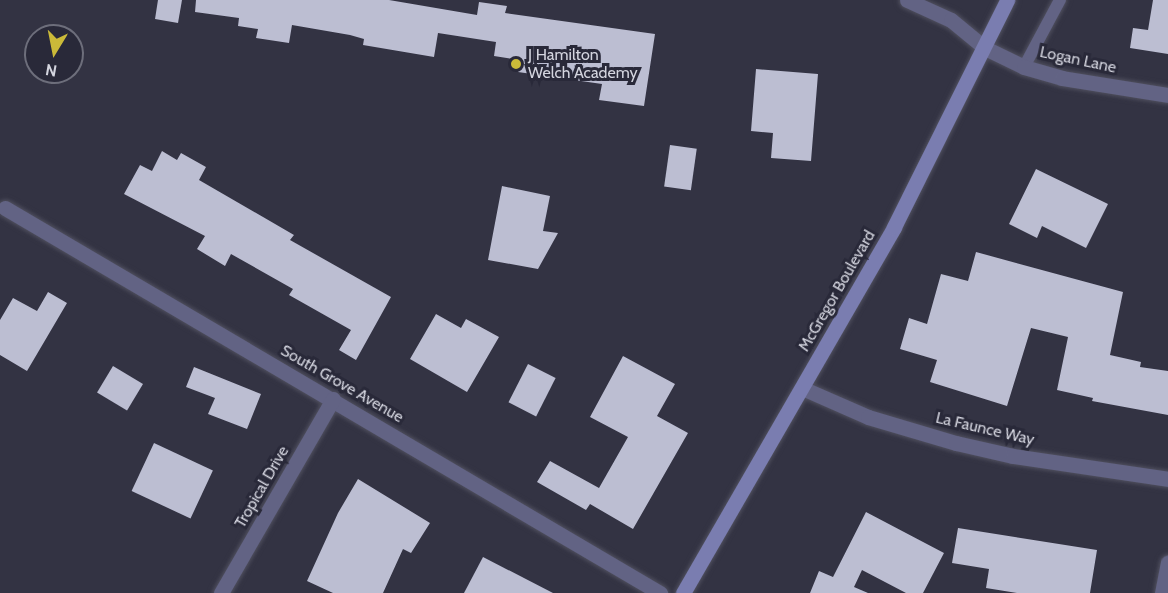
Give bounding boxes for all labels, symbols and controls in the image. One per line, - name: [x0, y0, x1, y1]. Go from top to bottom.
- north arrow: [24, 24, 84, 84]
- street label: Logan Lane: [1038, 43, 1118, 77]
- place label: J Hamilton Welch Academy: [528, 45, 638, 83]
- marker: J Hamilton Welch Academy: [509, 57, 523, 71]
- text: N: [44, 60, 58, 81]
- street label: McGregor Boulevard: [795, 227, 879, 355]
- street label: South Grove Avenue: [277, 341, 407, 427]
- street label: La Faunce Way: [934, 408, 1036, 450]
- street label: Tropical Drive: [231, 443, 293, 531]

